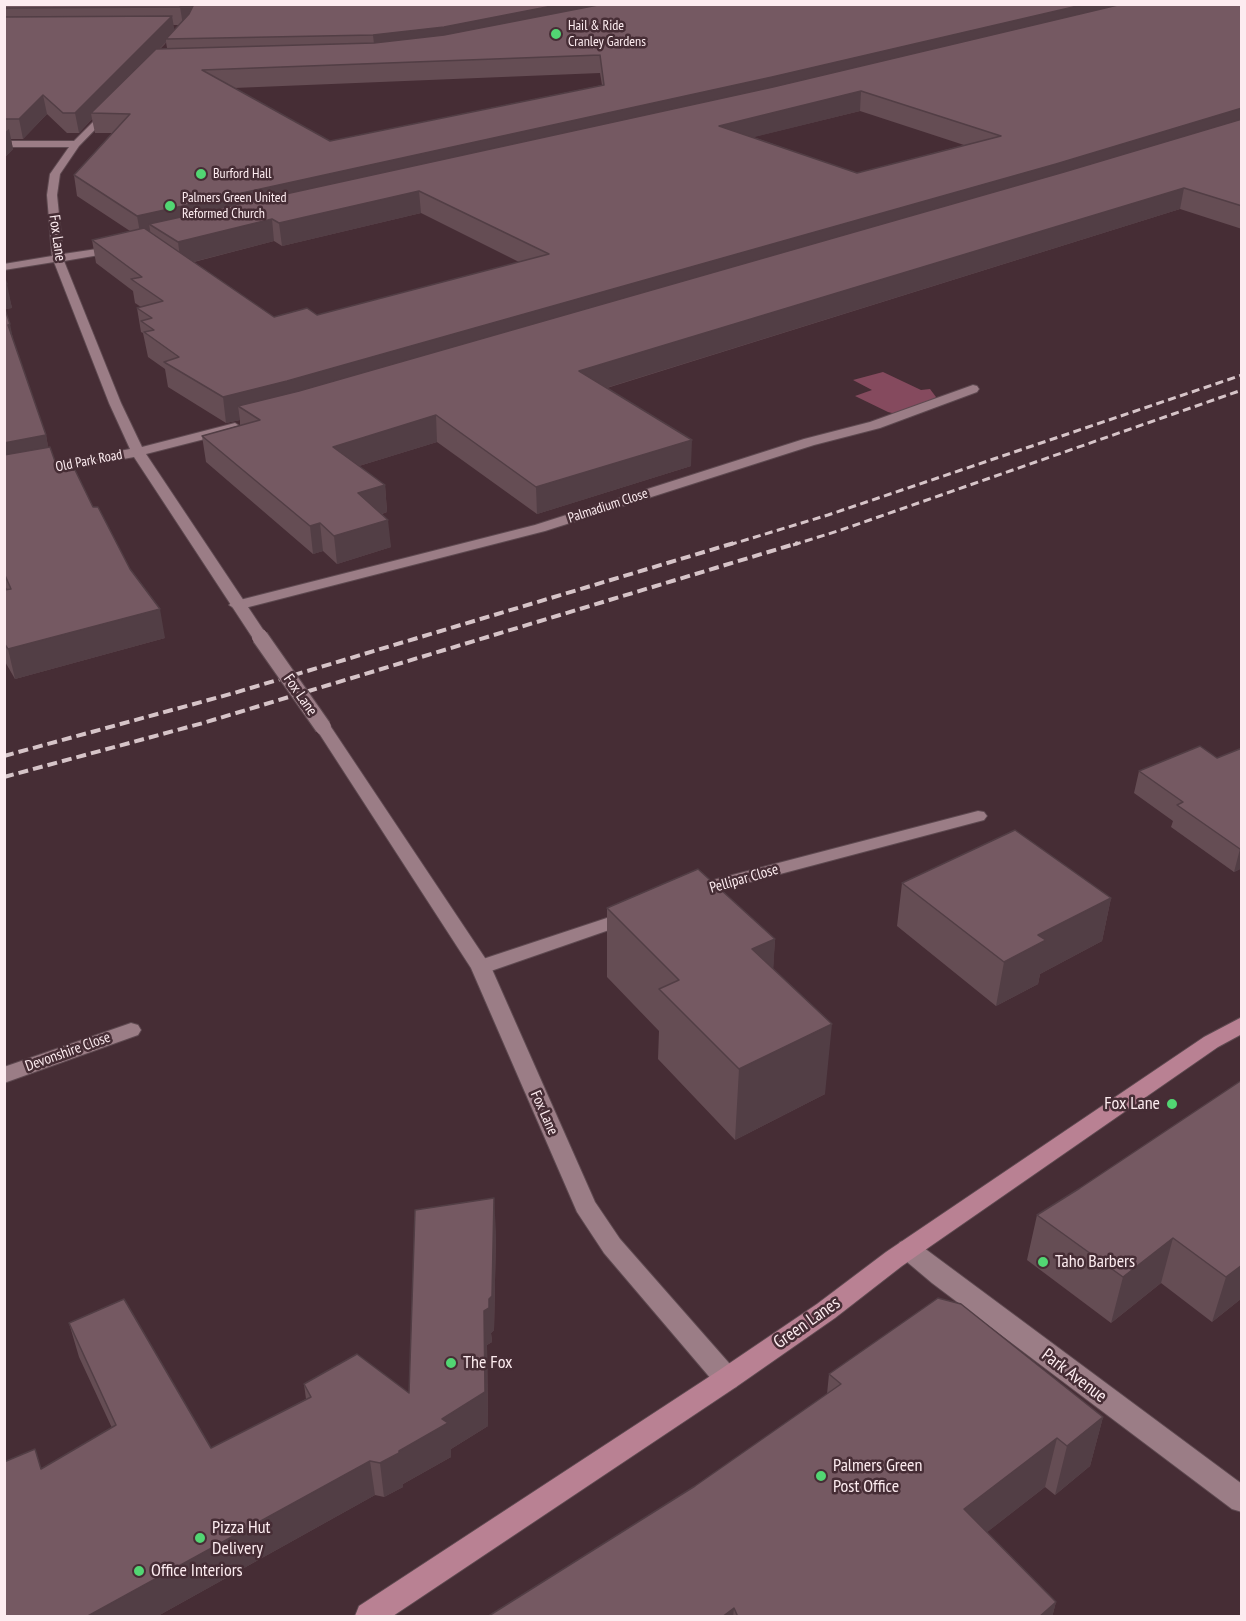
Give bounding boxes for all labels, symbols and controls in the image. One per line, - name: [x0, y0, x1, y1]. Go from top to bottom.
- place label: Hail & Ride Cranley Gardens: [568, 18, 646, 50]
- marker: Hail & Ride Cranley Gardens: [549, 27, 563, 41]
- place label: Burford Hall: [213, 166, 272, 182]
- marker: Burford Hall: [194, 167, 208, 181]
- place label: Palmers Green United Reformed Church: [182, 190, 287, 222]
- marker: Palmers Green United Reformed Church: [163, 199, 177, 213]
- street label: Fox Lane: [45, 214, 69, 262]
- street label: Old Park Road: [54, 446, 124, 476]
- street label: Palmadium Close: [566, 485, 650, 527]
- street label: Fox Lane: [279, 671, 321, 719]
- street label: Pellipar Close: [708, 861, 780, 897]
- street label: Devonshire Close: [23, 1028, 113, 1076]
- street label: Fox Lane: [526, 1088, 562, 1138]
- place label: Fox Lane: [1104, 1093, 1160, 1115]
- marker: Fox Lane: [1165, 1097, 1179, 1111]
- place label: Taho Barbers: [1055, 1251, 1135, 1273]
- marker: Taho Barbers: [1036, 1255, 1050, 1269]
- street label: Green Lanes: [770, 1292, 844, 1354]
- street label: Park Avenue: [1037, 1344, 1111, 1408]
- place label: The Fox: [463, 1352, 512, 1374]
- marker: The Fox: [444, 1356, 458, 1370]
- place label: Palmers Green Post Office: [833, 1455, 922, 1498]
- marker: Palmers Green Post Office: [814, 1469, 828, 1483]
- place label: Pizza Hut Delivery: [212, 1517, 270, 1559]
- marker: Pizza Hut Delivery: [193, 1531, 207, 1545]
- place label: Office Interiors: [151, 1560, 243, 1582]
- marker: Office Interiors: [132, 1564, 146, 1578]

